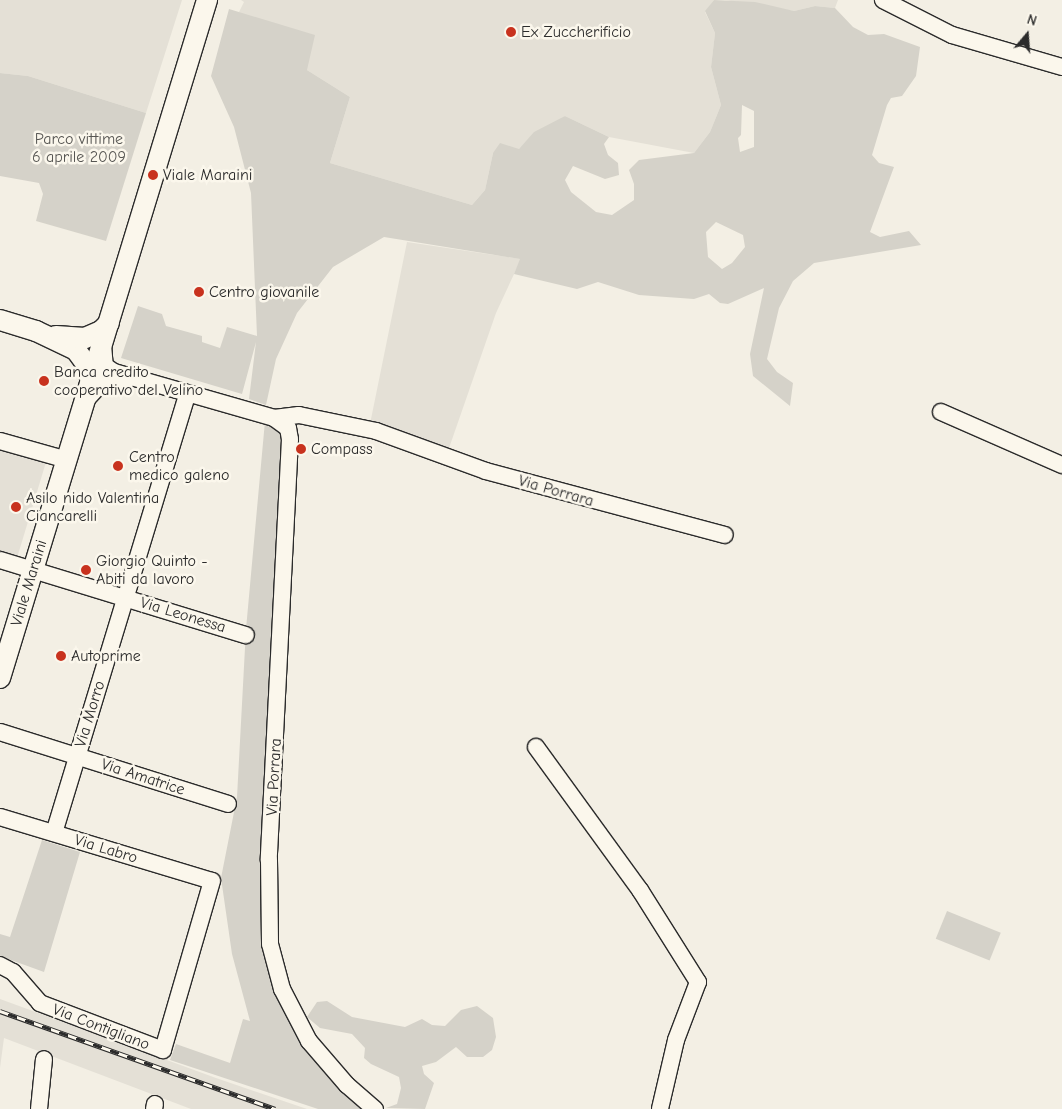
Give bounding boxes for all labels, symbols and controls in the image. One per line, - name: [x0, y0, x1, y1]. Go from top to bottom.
- north arrow: [1002, 10, 1052, 60]
- text: N: [1025, 11, 1039, 30]
- place label: Ex Zuccherificio: [521, 22, 631, 42]
- marker: Ex Zuccherificio: [505, 26, 517, 38]
- park label: Parco vittime 6 aprile 2009: [32, 129, 126, 167]
- place label: Viale Maraini: [163, 165, 252, 185]
- marker: Viale Maraini: [147, 169, 159, 181]
- place label: Centro giovanile: [209, 282, 319, 302]
- marker: Centro giovanile: [193, 286, 205, 298]
- place label: Banca credito cooperativo del Velino: [54, 362, 203, 400]
- marker: Banca credito cooperativo del Velino: [38, 375, 50, 387]
- place label: Compass: [311, 439, 373, 459]
- marker: Compass: [295, 443, 307, 455]
- place label: Centro medico galeno: [129, 447, 229, 485]
- marker: Centro medico galeno: [111, 459, 125, 473]
- street label: Via Porrara: [516, 471, 596, 511]
- place label: Asilo nido Valentina Ciancarelli: [26, 488, 159, 526]
- marker: Asilo nido Valentina Ciancarelli: [10, 501, 22, 513]
- street label: Viale Maraini: [7, 537, 51, 629]
- place label: Giorgio Quinto - Abiti da lavoro: [96, 551, 208, 589]
- marker: Giorgio Quinto - Abiti da lavoro: [80, 564, 92, 576]
- street label: Via Leonessa: [138, 593, 228, 637]
- place label: Autoprime: [71, 646, 141, 666]
- marker: Autoprime: [55, 650, 67, 662]
- street label: Via Morro: [71, 678, 109, 750]
- street label: Via Porrara: [262, 738, 286, 816]
- street label: Via Amatrice: [99, 754, 187, 800]
- street label: Via Labro: [72, 830, 140, 868]
- street label: Via Contigliano: [50, 1000, 152, 1054]

